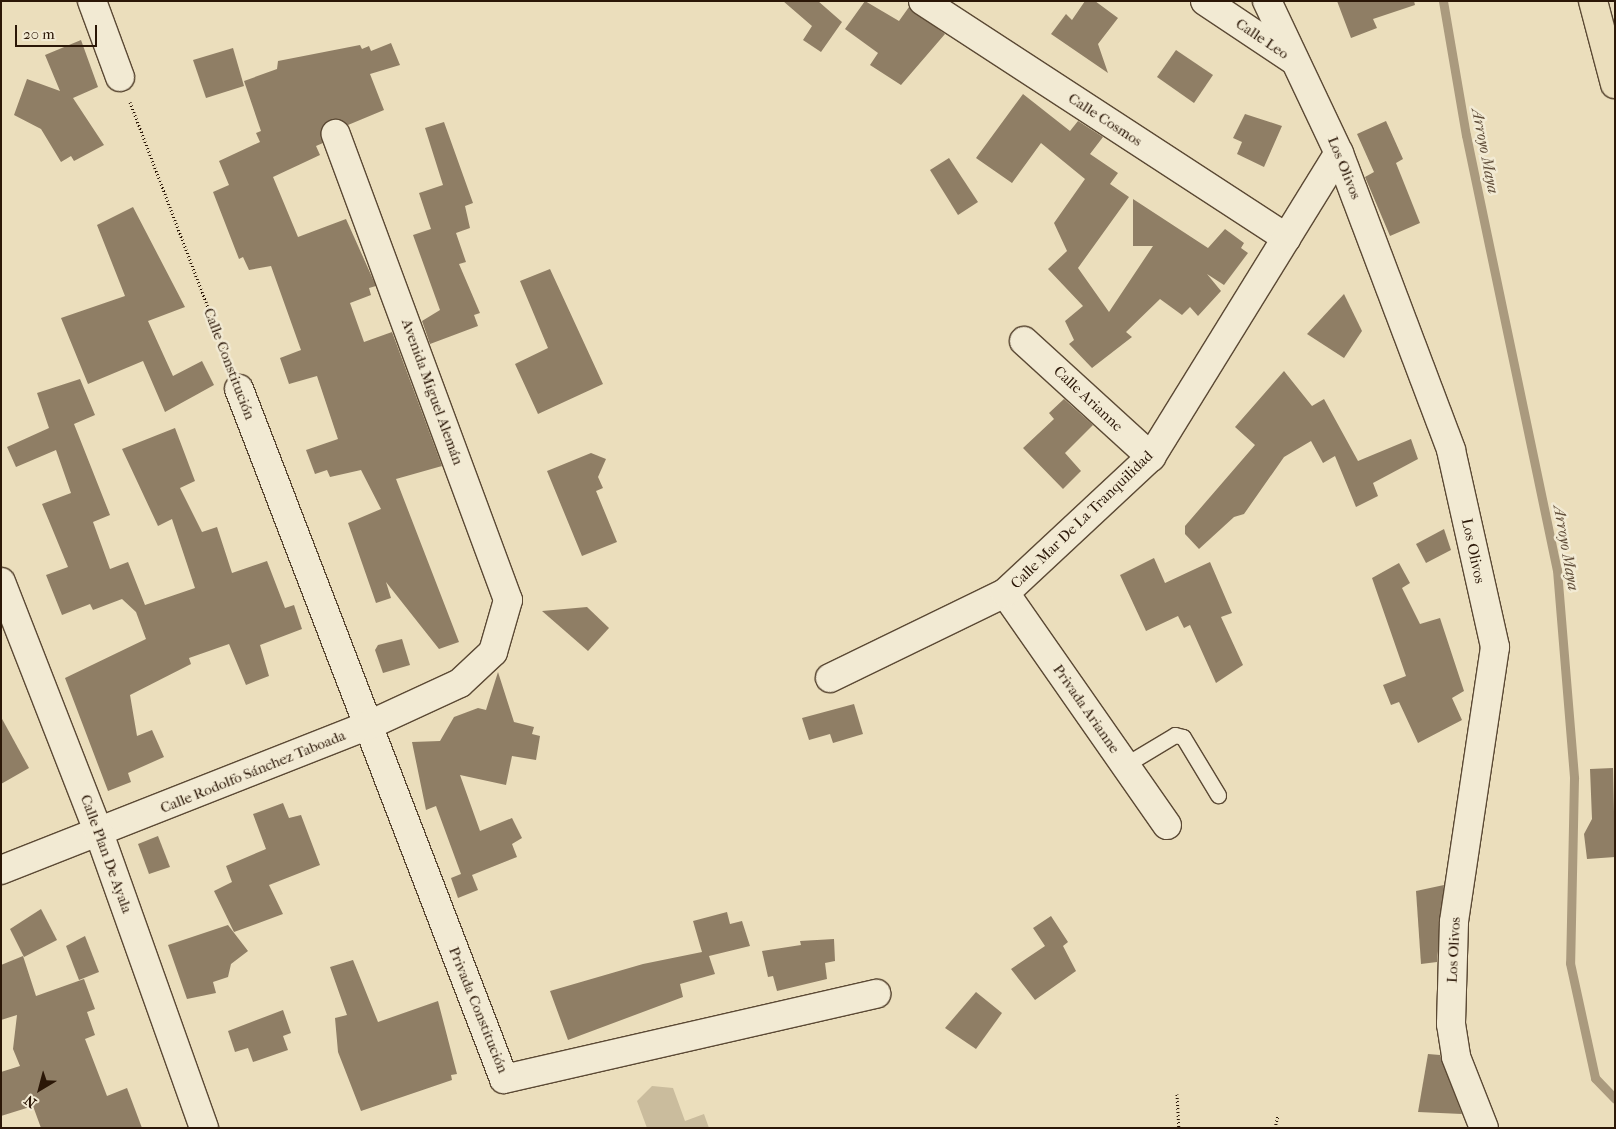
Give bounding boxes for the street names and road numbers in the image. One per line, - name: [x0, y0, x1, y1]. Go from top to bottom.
- street label: Calle Leo: [1232, 15, 1292, 63]
- street label: Calle Cosmos: [1065, 89, 1145, 151]
- street label: Los Olivos: [1323, 134, 1365, 202]
- street label: Calle Constitución: [199, 306, 259, 422]
- street label: Avenida Miguel Alemán: [397, 316, 467, 468]
- street label: Calle Arianne: [1050, 362, 1126, 436]
- street label: Calle Mar De La Tranquilidad: [1007, 447, 1157, 593]
- street label: Los Olivos: [1457, 517, 1489, 585]
- street label: Privada Arianne: [1049, 661, 1123, 757]
- street label: Calle Rodolfo Sánchez Taboada: [158, 727, 348, 817]
- street label: Calle Plan De Ayala: [76, 792, 136, 916]
- street label: Los Olivos: [1443, 917, 1465, 983]
- street label: Privada Constitución: [444, 944, 512, 1076]

